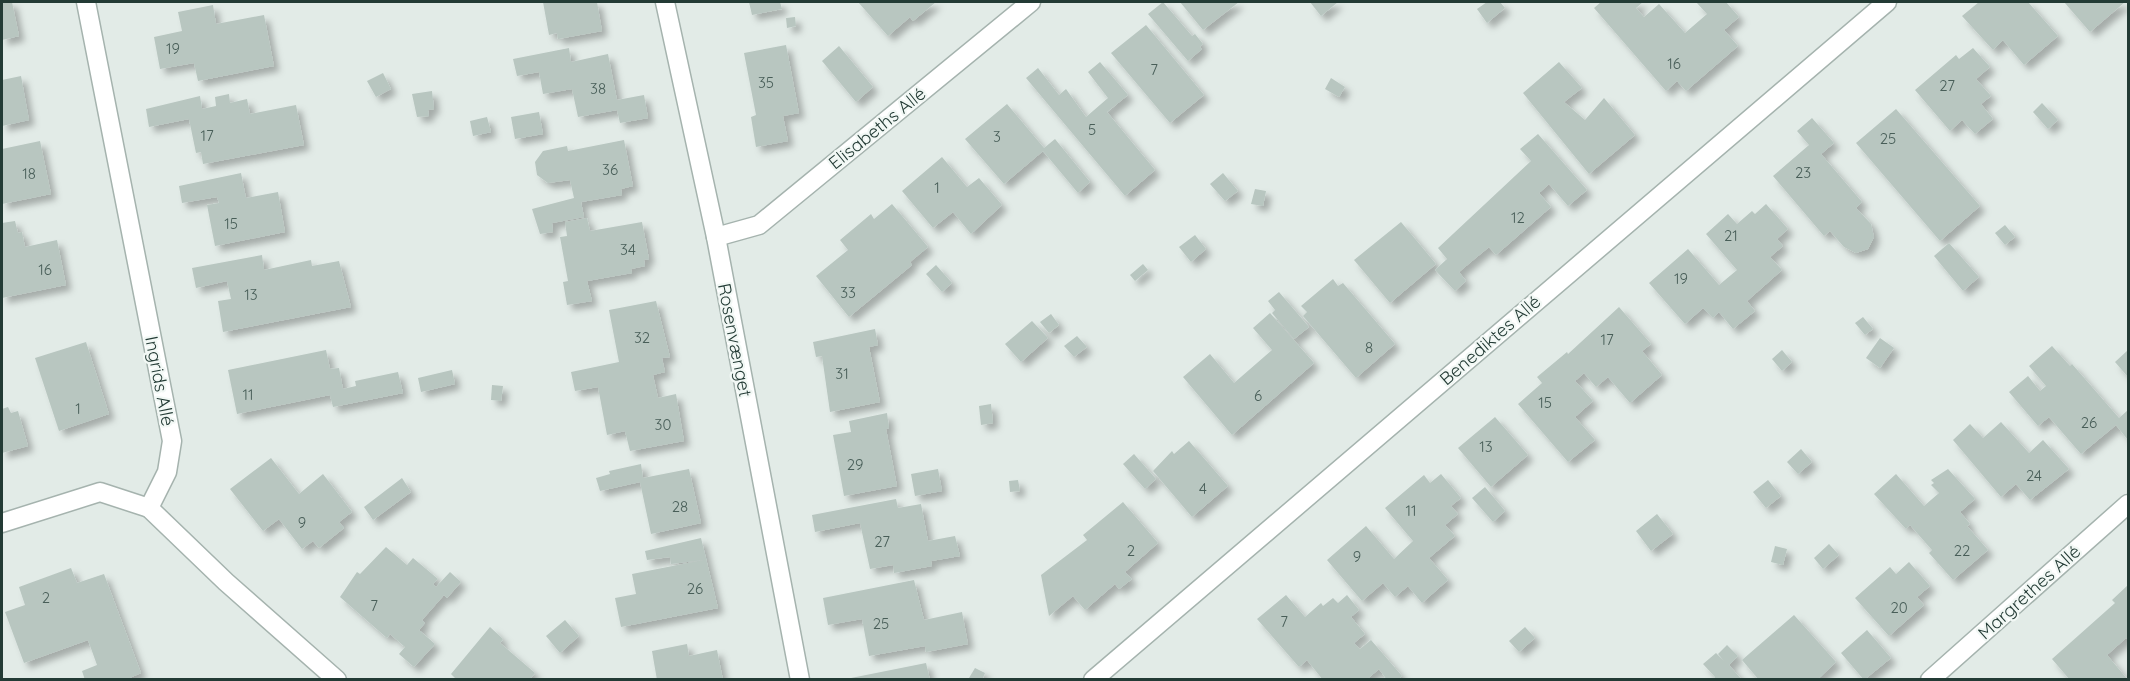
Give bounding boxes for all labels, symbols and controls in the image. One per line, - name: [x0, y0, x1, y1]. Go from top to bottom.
- house number: 19: [166, 39, 180, 58]
- house number: 16: [1667, 54, 1681, 73]
- house number: 7: [1150, 60, 1158, 79]
- house number: 35: [758, 73, 774, 92]
- house number: 27: [1939, 76, 1955, 95]
- house number: 38: [590, 79, 606, 98]
- street label: Elisabeths Allé: [824, 82, 930, 174]
- house number: 5: [1088, 120, 1096, 139]
- house number: 17: [200, 126, 214, 145]
- house number: 3: [993, 127, 1001, 146]
- house number: 25: [1880, 129, 1896, 148]
- house number: 36: [602, 160, 618, 179]
- house number: 23: [1795, 163, 1811, 182]
- house number: 18: [22, 164, 36, 183]
- house number: 1: [934, 178, 940, 197]
- house number: 12: [1511, 208, 1525, 227]
- house number: 15: [224, 214, 238, 233]
- house number: 21: [1724, 226, 1738, 245]
- house number: 34: [620, 240, 636, 259]
- house number: 16: [38, 260, 52, 279]
- house number: 19: [1674, 269, 1688, 288]
- street label: Rosenvænget: [713, 281, 757, 399]
- house number: 33: [840, 283, 856, 302]
- house number: 13: [244, 285, 258, 304]
- street label: Benediktes Allé: [1435, 290, 1545, 390]
- house number: 32: [634, 328, 650, 347]
- house number: 17: [1600, 330, 1614, 349]
- street label: Ingrids Allé: [140, 334, 180, 428]
- house number: 8: [1365, 338, 1373, 357]
- house number: 31: [835, 364, 849, 383]
- house number: 11: [242, 385, 254, 404]
- house number: 6: [1254, 386, 1262, 405]
- house number: 15: [1538, 393, 1552, 412]
- house number: 1: [75, 399, 81, 418]
- house number: 26: [2081, 413, 2097, 432]
- house number: 30: [655, 415, 671, 434]
- house number: 13: [1479, 437, 1493, 456]
- house number: 29: [847, 455, 863, 474]
- house number: 24: [2026, 466, 2042, 485]
- house number: 4: [1199, 479, 1207, 498]
- house number: 28: [672, 497, 688, 516]
- house number: 11: [1405, 501, 1417, 520]
- house number: 9: [298, 513, 306, 532]
- house number: 27: [874, 532, 890, 551]
- street label: Margrethes Allé: [1973, 540, 2085, 644]
- house number: 2: [1127, 541, 1135, 560]
- house number: 22: [1954, 541, 1970, 560]
- house number: 9: [1353, 547, 1361, 566]
- house number: 26: [687, 579, 703, 598]
- house number: 2: [42, 588, 50, 607]
- house number: 7: [370, 596, 378, 615]
- house number: 20: [1890, 598, 1908, 617]
- house number: 7: [1280, 612, 1288, 631]
- house number: 25: [873, 614, 889, 633]

